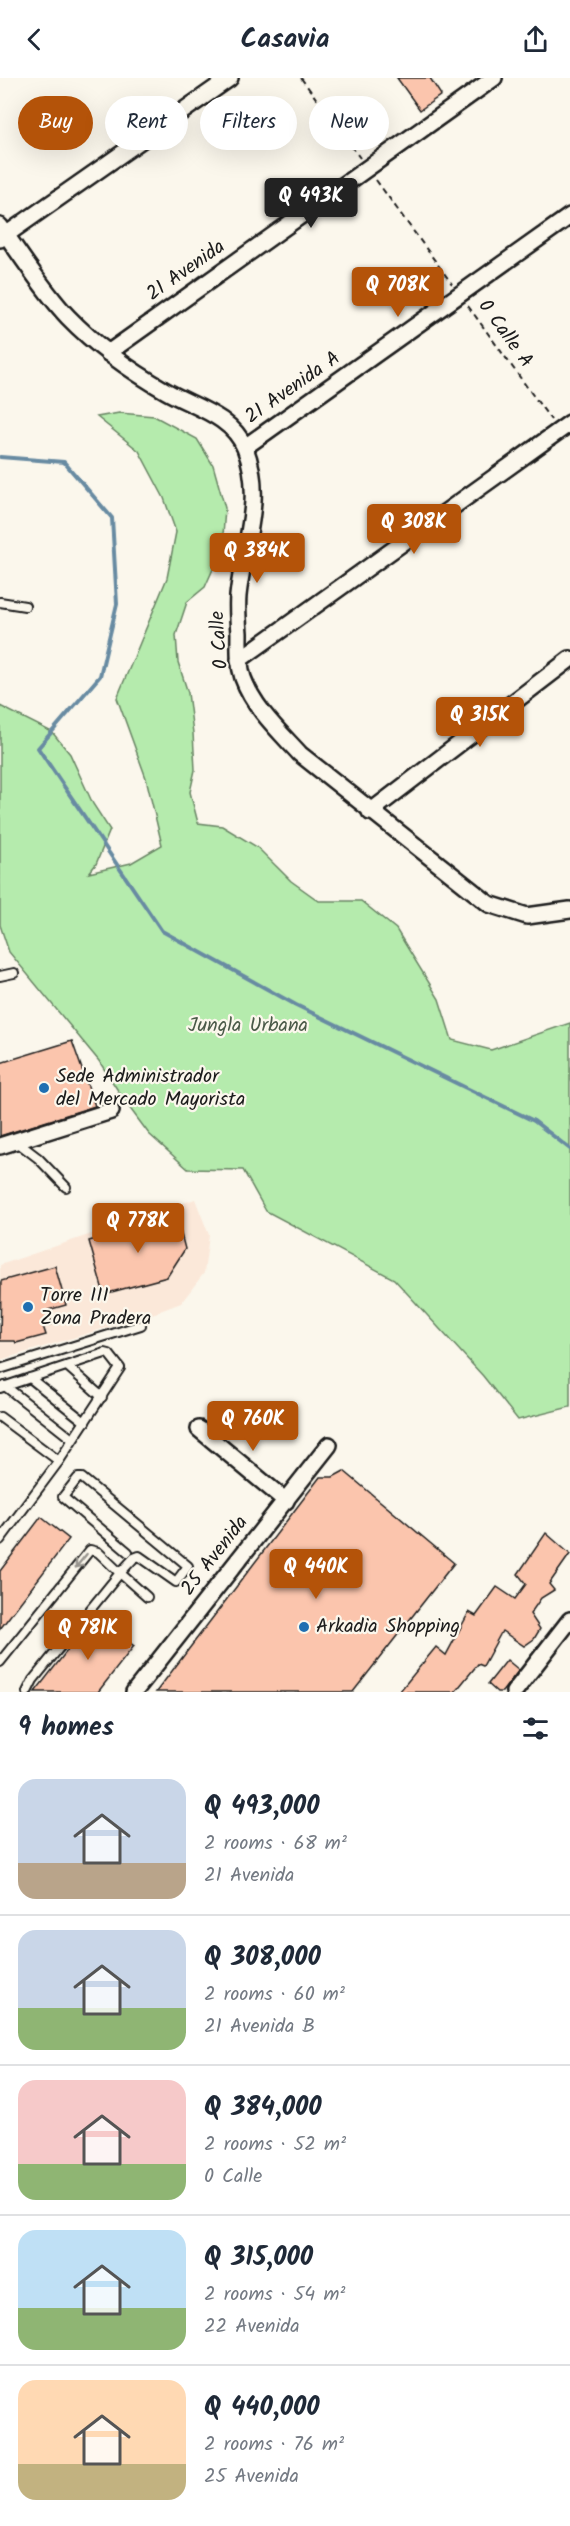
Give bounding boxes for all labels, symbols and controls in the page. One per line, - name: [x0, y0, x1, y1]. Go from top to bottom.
- text: Casavia: [241, 18, 330, 61]
- icon: back: [18, 23, 51, 56]
- icon: share: [519, 23, 552, 56]
- chip: Buy: [18, 96, 93, 150]
- chip: Rent: [105, 96, 188, 150]
- chip: Filters: [200, 96, 297, 150]
- chip: New: [309, 96, 389, 150]
- pin: Q 493K: [262, 178, 360, 229]
- text: Q 493K: [279, 181, 343, 213]
- street label: 21 Avenida: [140, 232, 232, 310]
- pin: Q 708K: [349, 267, 447, 318]
- text: Q 708K: [366, 270, 430, 302]
- street label: 0 Calle A: [469, 293, 541, 375]
- street label: 21 Avenida A: [239, 343, 347, 433]
- pin: Q 308K: [365, 504, 463, 555]
- text: Q 308K: [381, 507, 447, 539]
- pin: Q 384K: [208, 533, 306, 584]
- text: Q 384K: [224, 536, 290, 568]
- street label: 0 Calle: [202, 610, 238, 670]
- pin: Q 315K: [431, 697, 529, 748]
- text: Q 315K: [450, 700, 510, 732]
- park label: Jungla Urbana: [188, 1010, 308, 1042]
- place label: Sede Administrador del Mercado Mayorista: [56, 1061, 245, 1116]
- marker: Sede Administrador del Mercado Mayorista: [37, 1081, 51, 1095]
- pin: Q 778K: [89, 1203, 187, 1254]
- text: Q 778K: [106, 1206, 170, 1238]
- place label: Torre III Zona Pradera: [40, 1280, 151, 1335]
- marker: Torre III Zona Pradera: [21, 1300, 35, 1314]
- pin: Q 760K: [204, 1401, 302, 1452]
- text: Q 760K: [221, 1404, 285, 1436]
- street label: 25 Avenida: [173, 1509, 257, 1603]
- pin: Q 440K: [267, 1549, 365, 1600]
- text: Q 440K: [284, 1552, 348, 1584]
- one-way arrow: [75, 1553, 88, 1569]
- pin: Q 781K: [39, 1610, 137, 1661]
- place label: Arkadia Shopping: [316, 1611, 460, 1643]
- text: Q 781K: [58, 1613, 118, 1645]
- marker: Arkadia Shopping: [297, 1620, 311, 1634]
- text: 9 homes: [18, 1707, 114, 1749]
- icon: filters: [519, 1712, 552, 1745]
- text: Q 493,000: [204, 1786, 320, 1828]
- icon: home: [66, 1803, 138, 1875]
- text: 2 rooms · 68 m²: [204, 1828, 347, 1860]
- text: 21 Avenida: [204, 1860, 294, 1892]
- text: Q 308,000: [204, 1937, 321, 1979]
- icon: home: [66, 1954, 138, 2026]
- text: 2 rooms · 60 m²: [204, 1979, 345, 2011]
- text: 21 Avenida B: [204, 2011, 315, 2043]
- text: Q 384,000: [204, 2087, 322, 2129]
- icon: home: [66, 2104, 138, 2176]
- text: 2 rooms · 52 m²: [204, 2129, 346, 2161]
- text: 0 Calle: [204, 2161, 262, 2193]
- text: Q 315,000: [204, 2237, 313, 2279]
- icon: home: [66, 2254, 138, 2326]
- text: 2 rooms · 54 m²: [204, 2279, 345, 2311]
- text: 22 Avenida: [204, 2311, 300, 2343]
- text: Q 440,000: [204, 2387, 320, 2429]
- icon: home: [66, 2404, 138, 2476]
- text: 2 rooms · 76 m²: [204, 2429, 344, 2461]
- text: 25 Avenida: [204, 2461, 299, 2493]

